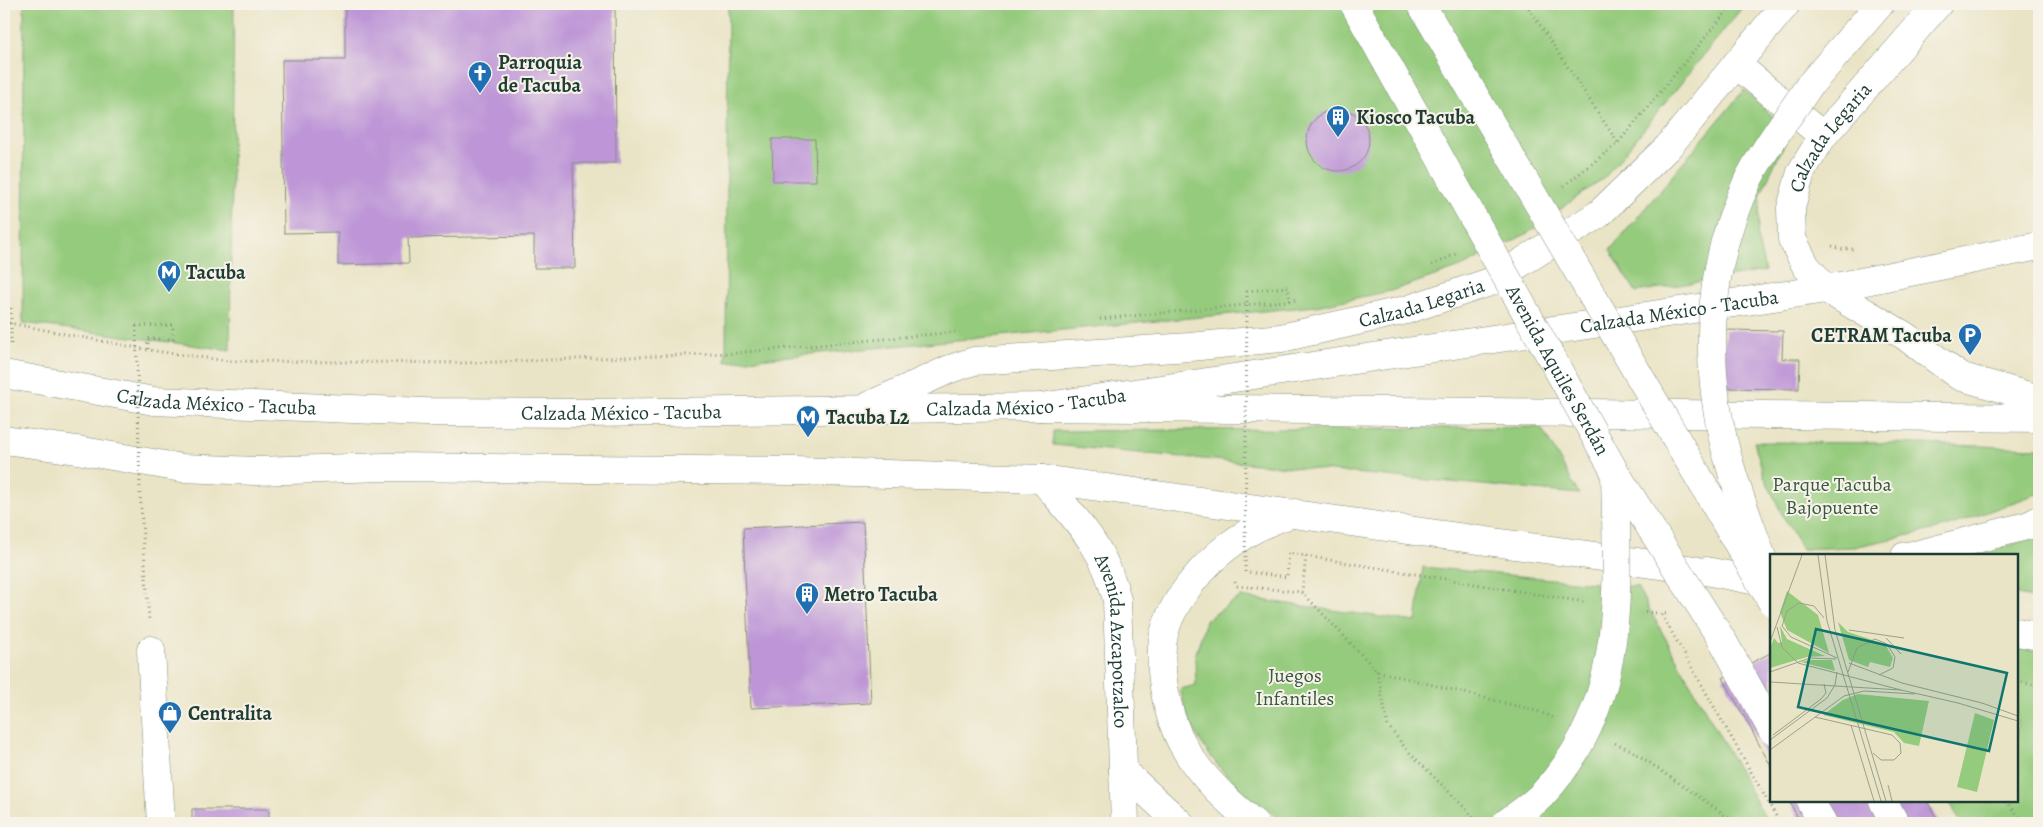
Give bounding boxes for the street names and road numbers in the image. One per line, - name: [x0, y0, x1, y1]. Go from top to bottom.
- street label: Calzada Legaria: [1783, 76, 1878, 195]
- street label: Calzada Legaria: [1356, 272, 1489, 334]
- street label: Avenida Aquiles Serdán: [1499, 279, 1616, 460]
- street label: Calzada México - Tacuba: [1578, 283, 1781, 340]
- street label: Calzada México - Tacuba: [926, 381, 1128, 423]
- street label: Calzada México - Tacuba: [114, 382, 318, 422]
- street label: Calzada México - Tacuba: [521, 398, 722, 427]
- street label: Avenida Azcapotzalco: [1087, 548, 1135, 729]

